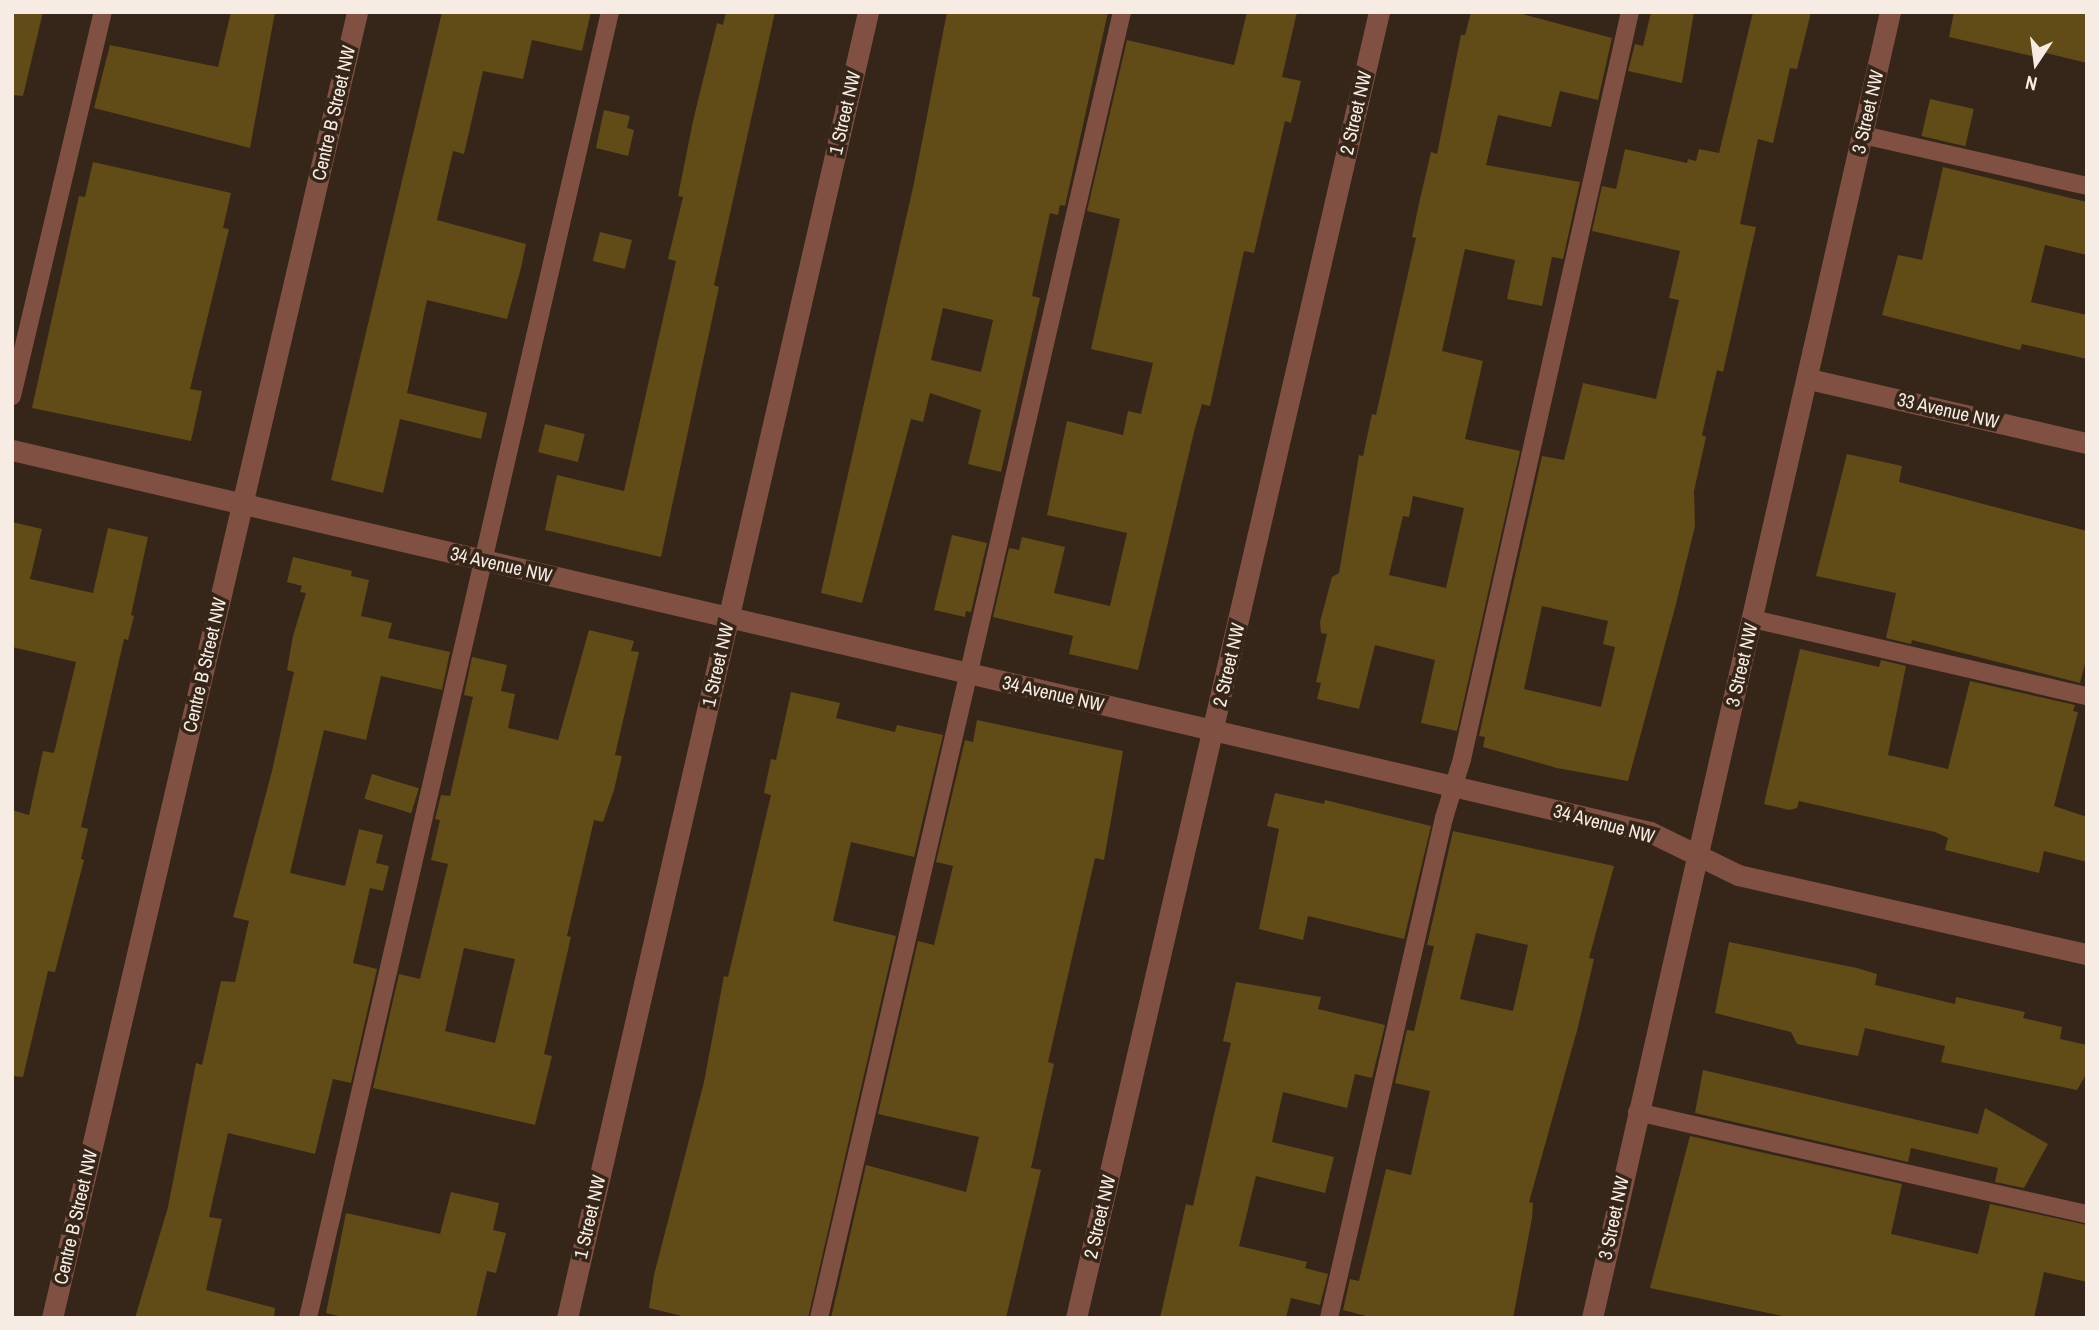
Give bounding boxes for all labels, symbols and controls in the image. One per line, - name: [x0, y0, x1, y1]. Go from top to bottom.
- north arrow: [2001, 28, 2071, 98]
- street label: Centre B Street NW: [307, 43, 361, 183]
- street label: 3 Street NW: [1847, 68, 1889, 156]
- street label: 1 Street NW: [824, 69, 866, 157]
- street label: 2 Street NW: [1335, 69, 1377, 157]
- text: N: [2023, 70, 2040, 97]
- street label: 33 Avenue NW: [1895, 388, 2001, 434]
- street label: 34 Avenue NW: [448, 542, 554, 588]
- street label: Centre B Street NW: [178, 595, 232, 735]
- street label: 1 Street NW: [697, 621, 739, 709]
- street label: 2 Street NW: [1208, 621, 1250, 709]
- street label: 3 Street NW: [1721, 621, 1763, 709]
- street label: 34 Avenue NW: [1000, 671, 1106, 717]
- street label: 34 Avenue NW: [1551, 799, 1657, 849]
- street label: Centre B Street NW: [49, 1147, 103, 1287]
- street label: 1 Street NW: [569, 1173, 611, 1261]
- street label: 2 Street NW: [1079, 1173, 1121, 1261]
- street label: 3 Street NW: [1594, 1174, 1634, 1262]

